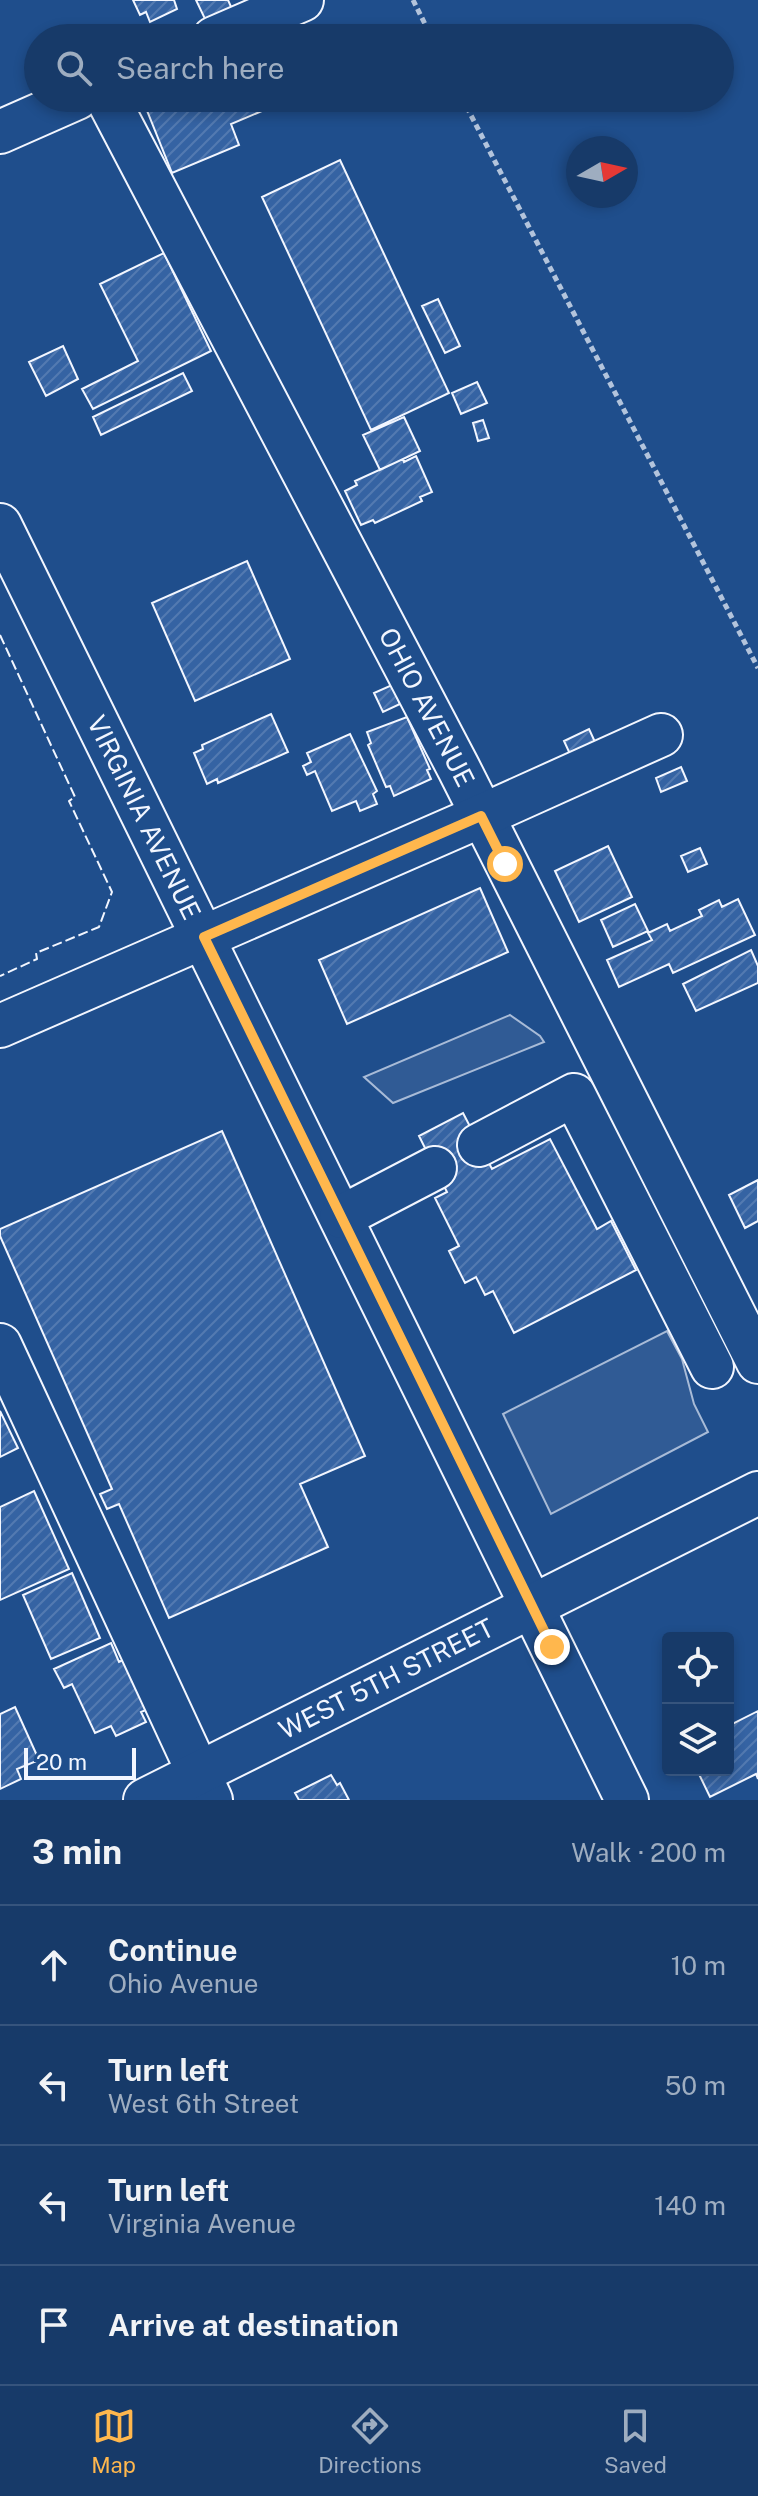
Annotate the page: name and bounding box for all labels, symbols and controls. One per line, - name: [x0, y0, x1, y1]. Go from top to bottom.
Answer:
- search box: [24, 24, 734, 112]
- icon: search: [52, 46, 96, 90]
- text: Search here: [116, 50, 284, 86]
- north arrow: [566, 136, 638, 208]
- street label: OHIO AVENUE: [373, 622, 481, 792]
- street label: VIRGINIA AVENUE: [81, 710, 208, 924]
- route start: [487, 846, 523, 882]
- street label: WEST 5TH STREET: [274, 1612, 499, 1745]
- route end: [534, 1629, 570, 1665]
- map controls: [662, 1632, 734, 1776]
- button: locate: [662, 1632, 734, 1704]
- button: layers: [662, 1704, 734, 1776]
- scale bar: [24, 1744, 136, 1780]
- text: 20 m: [36, 1749, 87, 1775]
- text: 3 min: [32, 1832, 122, 1872]
- text: Walk · 200 m: [571, 1837, 726, 1868]
- text: Continue: [108, 1932, 238, 1968]
- icon: ahead: [32, 1943, 76, 1987]
- text: 10 m: [671, 1950, 726, 1981]
- text: Ohio Avenue: [108, 1968, 258, 1999]
- text: Turn left: [108, 2052, 229, 2088]
- icon: left: [32, 2063, 76, 2107]
- text: 50 m: [665, 2070, 726, 2101]
- text: West 6th Street: [108, 2088, 299, 2119]
- text: Turn left: [108, 2172, 229, 2208]
- icon: left: [32, 2183, 76, 2227]
- text: 140 m: [654, 2190, 726, 2221]
- text: Virginia Avenue: [108, 2208, 296, 2239]
- icon: arrive: [32, 2303, 76, 2347]
- text: Arrive at destination: [108, 2307, 399, 2343]
- tab: Map: [91, 2404, 136, 2478]
- tab: Directions: [318, 2404, 422, 2478]
- tab: Saved: [604, 2404, 667, 2478]

